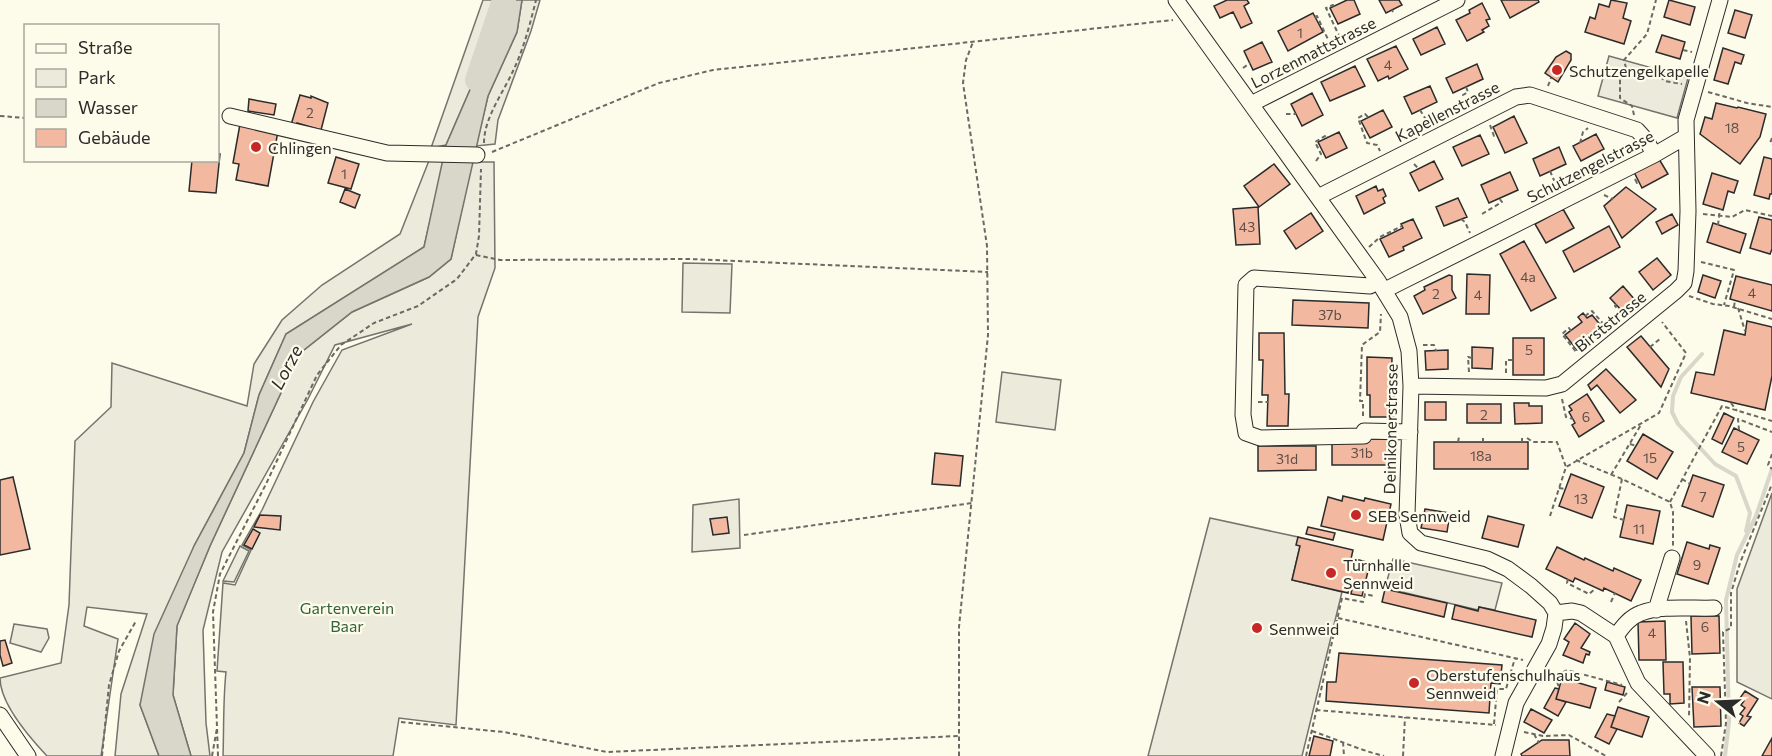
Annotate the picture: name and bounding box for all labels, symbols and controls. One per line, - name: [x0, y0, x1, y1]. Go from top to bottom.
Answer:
- street label: Lorzenmattstrasse: [1247, 12, 1379, 92]
- legend: [24, 24, 219, 162]
- house number: 1: [1297, 24, 1303, 41]
- text: Straße: [78, 36, 133, 58]
- house number: 4: [1384, 56, 1393, 73]
- place label: Schutzengelkapelle: [1569, 61, 1709, 80]
- marker: Schutzengelkapelle: [1550, 63, 1564, 77]
- text: Park: [78, 66, 116, 88]
- street label: Kapellenstrasse: [1392, 77, 1502, 145]
- text: Wasser: [78, 96, 138, 118]
- house number: 2: [306, 104, 314, 121]
- house number: 18: [1725, 119, 1739, 136]
- text: Gebäude: [78, 126, 151, 148]
- street label: Schutzengelstrasse: [1523, 126, 1657, 206]
- place label: Chlingen: [268, 138, 332, 157]
- marker: Chlingen: [249, 140, 263, 154]
- house number: 1: [341, 165, 347, 182]
- house number: 43: [1239, 218, 1255, 235]
- house number: 4a: [1520, 268, 1536, 285]
- house number: 4: [1748, 284, 1757, 301]
- house number: 2: [1432, 285, 1440, 302]
- house number: 4: [1474, 286, 1483, 303]
- street label: Birststrasse: [1571, 287, 1649, 355]
- house number: 37b: [1318, 306, 1342, 323]
- water label: Lorze: [265, 341, 307, 393]
- house number: 5: [1525, 341, 1533, 358]
- street label: Deinikonerstrasse: [1379, 364, 1401, 494]
- house number: 2: [1480, 406, 1488, 423]
- house number: 6: [1582, 408, 1590, 425]
- house number: 5: [1737, 438, 1745, 455]
- house number: 31b: [1351, 444, 1373, 461]
- house number: 18a: [1470, 447, 1492, 464]
- house number: 15: [1643, 449, 1657, 466]
- house number: 31d: [1276, 450, 1298, 467]
- house number: 7: [1699, 488, 1707, 505]
- house number: 13: [1574, 490, 1588, 507]
- place label: SEB Sennweid: [1368, 506, 1471, 525]
- marker: SEB Sennweid: [1349, 508, 1363, 522]
- house number: 11: [1633, 520, 1645, 537]
- place label: Turnhalle Sennweid: [1343, 555, 1413, 592]
- house number: 9: [1693, 556, 1701, 573]
- marker: Turnhalle Sennweid: [1324, 566, 1338, 580]
- park label: Gartenverein Baar: [300, 598, 394, 635]
- house number: 6: [1701, 618, 1709, 635]
- place label: Sennweid: [1269, 619, 1339, 638]
- marker: Sennweid: [1250, 621, 1264, 635]
- house number: 4: [1648, 624, 1657, 641]
- place label: Oberstufenschulhaus Sennweid: [1426, 665, 1580, 702]
- north arrow: [1688, 672, 1748, 732]
- marker: Oberstufenschulhaus Sennweid: [1407, 676, 1421, 690]
- text: N: [1692, 689, 1714, 706]

